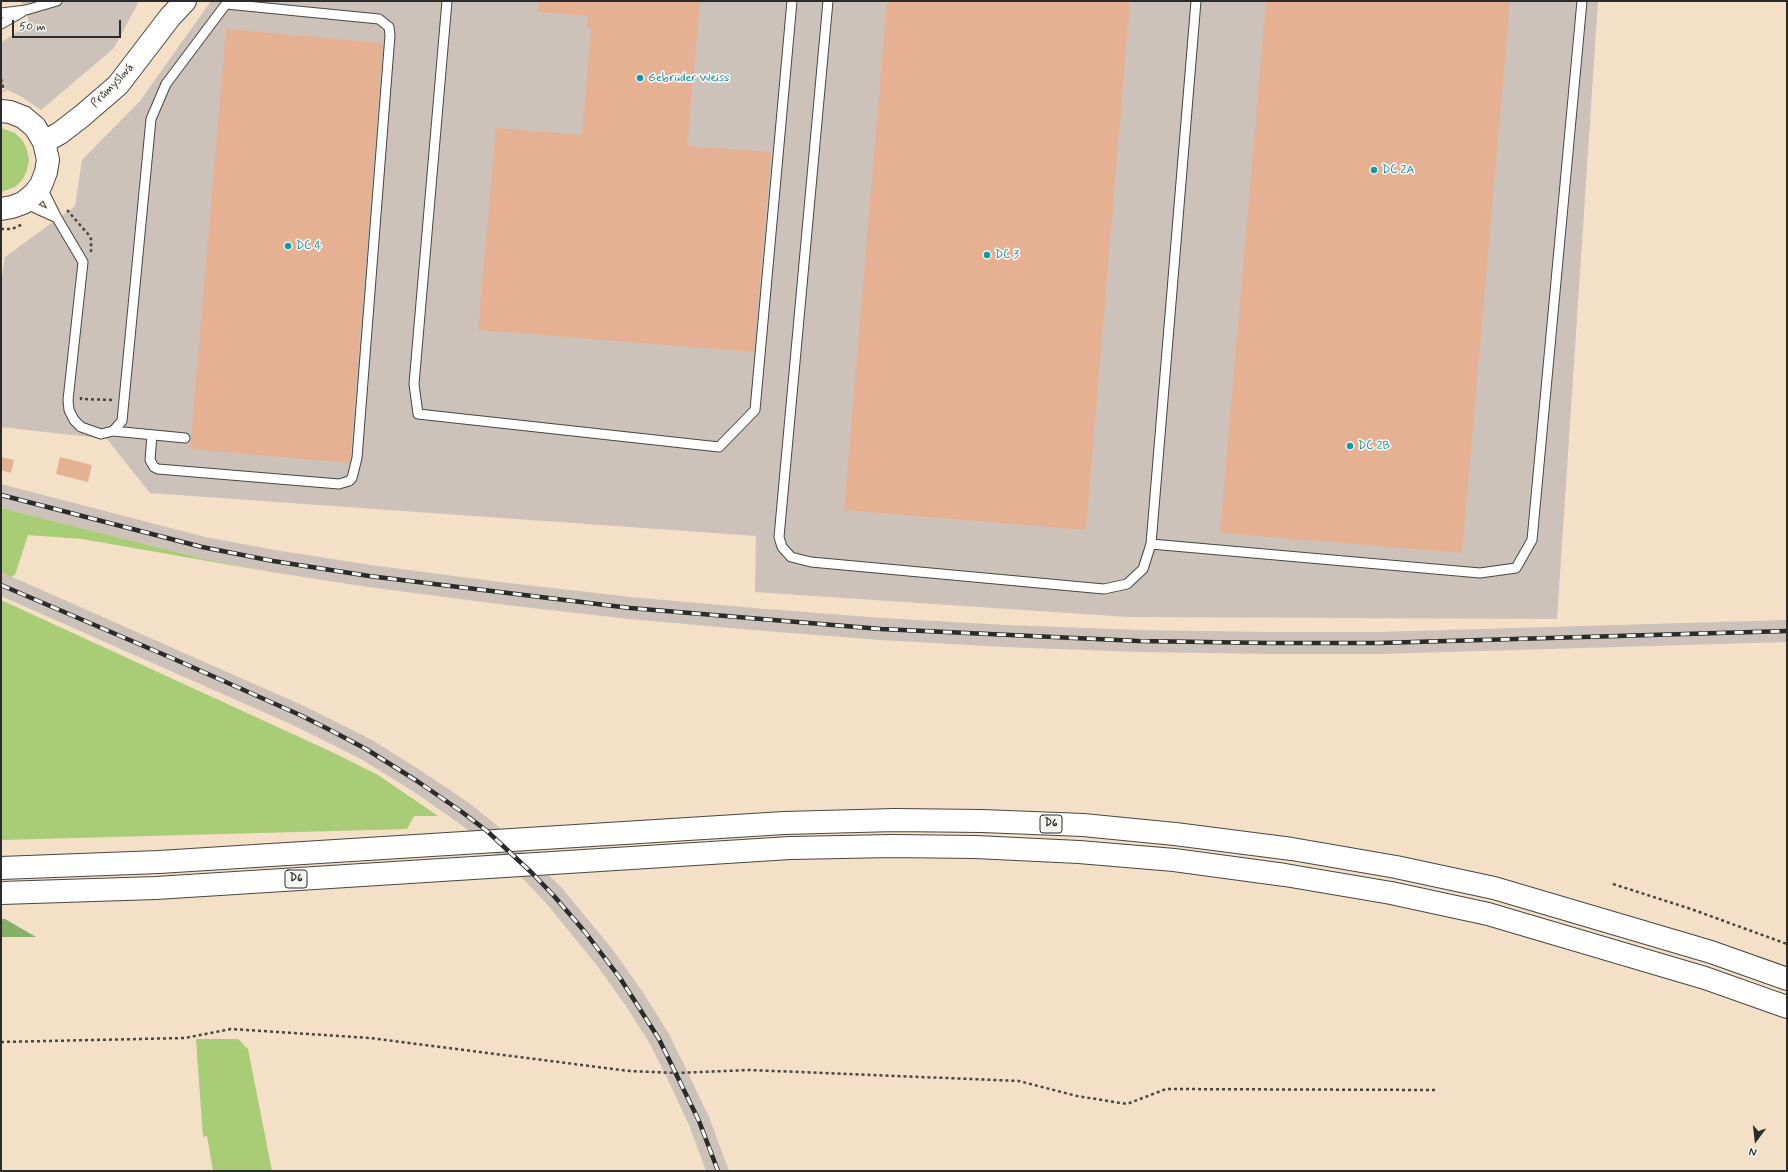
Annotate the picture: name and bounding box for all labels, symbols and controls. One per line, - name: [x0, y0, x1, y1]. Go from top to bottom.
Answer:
- scale bar: [14, 12, 123, 38]
- text: 50 m: [19, 19, 46, 35]
- street label: Průmyslová: [88, 61, 138, 111]
- place label: Gebrüder Weiss: [648, 71, 729, 85]
- marker: Gebrüder Weiss: [635, 73, 645, 83]
- place label: DC 2A: [1382, 163, 1414, 177]
- marker: DC 2A: [1369, 165, 1379, 175]
- place label: DC 4: [296, 239, 321, 253]
- marker: DC 4: [283, 241, 293, 251]
- place label: DC 3: [995, 248, 1019, 262]
- marker: DC 3: [982, 250, 992, 260]
- place label: DC 2B: [1358, 439, 1390, 453]
- marker: DC 2B: [1345, 441, 1355, 451]
- road number: D6: [1040, 815, 1062, 833]
- road number: D6: [285, 870, 307, 888]
- north arrow: [1736, 1120, 1776, 1160]
- text: N: [1748, 1144, 1758, 1159]

